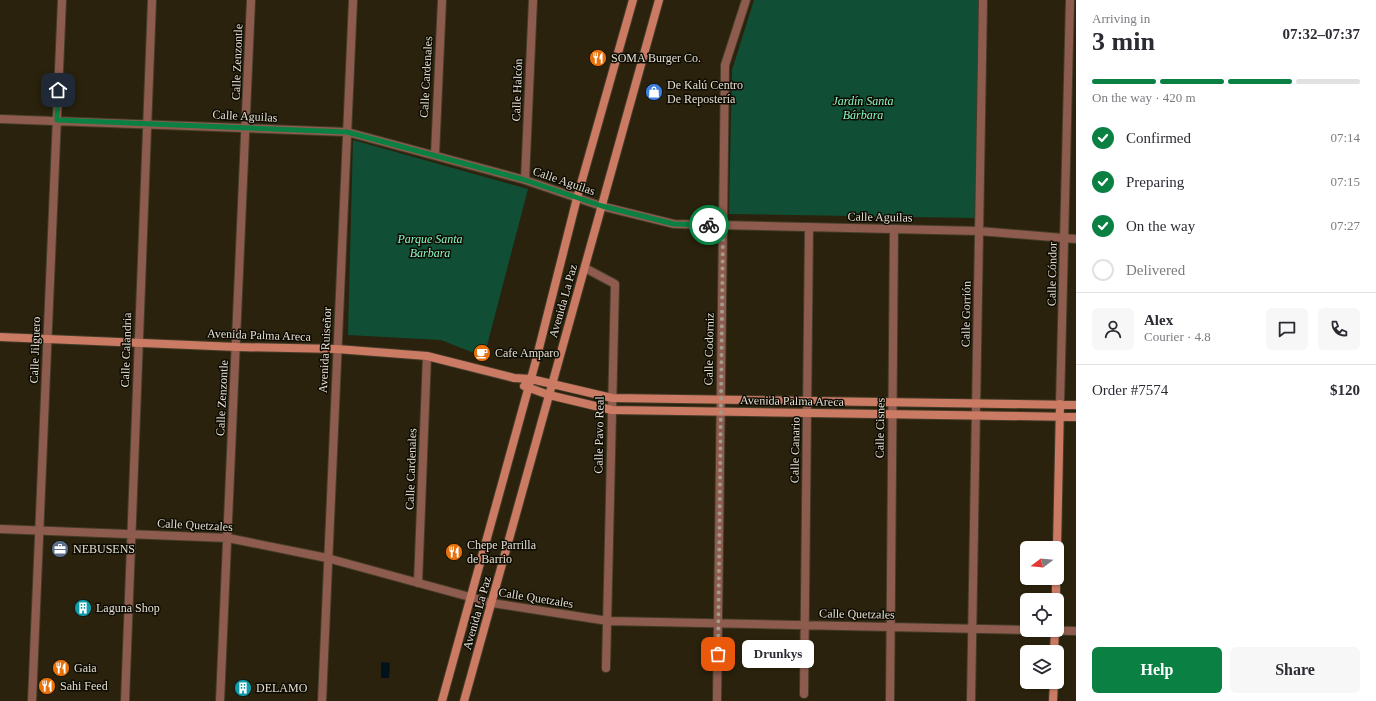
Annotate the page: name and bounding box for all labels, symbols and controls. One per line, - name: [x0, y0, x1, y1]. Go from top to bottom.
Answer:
- text: Arriving in: [1092, 11, 1150, 26]
- street label: Calle Zenzontle: [229, 24, 245, 100]
- text: 07:32–07:37: [1283, 26, 1360, 42]
- text: 3 min: [1092, 27, 1155, 56]
- street label: Calle Cardenales: [417, 36, 435, 118]
- restaurant icon: SOMA Burger Co.: [588, 48, 608, 68]
- place label: SOMA Burger Co.: [611, 51, 701, 65]
- street label: Calle Halcón: [509, 58, 525, 122]
- pin: [41, 73, 75, 107]
- place label: De Kalú Centro De Repostería: [667, 78, 743, 106]
- icon: home: [47, 79, 69, 101]
- shop icon: De Kalú Centro De Repostería: [644, 82, 664, 102]
- text: On the way · 420 m: [1092, 90, 1196, 105]
- park label: Jardín Santa Bárbara: [832, 94, 894, 122]
- street label: Calle Aguilas: [212, 107, 278, 125]
- icon: check: [1092, 127, 1114, 149]
- text: Confirmed: [1126, 130, 1191, 146]
- text: 07:14: [1330, 130, 1360, 145]
- street label: Calle Aguilas: [531, 164, 597, 198]
- icon: check: [1092, 171, 1114, 193]
- text: Preparing: [1126, 174, 1184, 190]
- text: 07:15: [1330, 174, 1360, 189]
- courier: [689, 205, 729, 245]
- street label: Calle Aguilas: [847, 209, 913, 225]
- icon: bike: [698, 214, 720, 236]
- icon: check: [1092, 215, 1114, 237]
- text: On the way: [1126, 218, 1195, 234]
- text: 07:27: [1330, 218, 1360, 233]
- park label: Parque Santa Barbara: [396, 232, 463, 260]
- street label: Calle Cóndor: [1044, 242, 1060, 306]
- text: Delivered: [1126, 262, 1185, 278]
- street label: Avenida La Paz: [546, 263, 580, 339]
- street label: Calle Gorrión: [958, 281, 974, 347]
- street label: Avenida Ruiseñor: [316, 307, 334, 393]
- button: person: [1092, 308, 1134, 350]
- button: chat: [1266, 308, 1308, 350]
- button: phone: [1318, 308, 1360, 350]
- street label: Calle Calandria: [118, 312, 134, 388]
- street label: Calle Codorniz: [701, 312, 717, 386]
- text: Alex: [1144, 312, 1173, 328]
- street label: Calle Jilguero: [27, 316, 43, 384]
- street label: Avenida Palma Areca: [207, 326, 312, 344]
- text: Courier · 4.8: [1144, 329, 1211, 344]
- cafe icon: Cafe Amparo: [472, 343, 492, 363]
- place label: Cafe Amparo: [495, 346, 559, 360]
- street label: Calle Zenzontle: [213, 360, 231, 436]
- text: Order #7574: [1092, 382, 1168, 398]
- text: $120: [1330, 382, 1360, 398]
- street label: Avenida Palma Areca: [740, 393, 845, 409]
- street label: Calle Pavo Real: [591, 396, 607, 474]
- street label: Calle Cisnes: [872, 397, 888, 458]
- street label: Calle Canario: [787, 417, 803, 483]
- street label: Calle Cardenales: [403, 428, 419, 510]
- street label: Calle Quetzales: [157, 516, 233, 534]
- place label: Chepe Parrilla de Barrio: [467, 538, 537, 566]
- office icon: NEBUSENS: [50, 539, 70, 559]
- north arrow: [1020, 541, 1064, 585]
- map controls: [1020, 541, 1064, 689]
- place label: NEBUSENS: [73, 542, 135, 556]
- restaurant icon: Chepe Parrilla de Barrio: [444, 542, 464, 562]
- street label: Avenida La Paz: [460, 575, 494, 651]
- street label: Calle Quetzales: [498, 585, 575, 611]
- button: locate: [1020, 593, 1064, 637]
- building icon: Laguna Shop: [73, 598, 93, 618]
- place label: Laguna Shop: [96, 601, 160, 615]
- street label: Calle Quetzales: [819, 606, 895, 622]
- pin: [701, 637, 735, 671]
- callout: Drunkys: [742, 640, 814, 668]
- icon: bag: [707, 643, 729, 665]
- button: layers: [1020, 645, 1064, 689]
- text: Drunkys: [754, 646, 802, 661]
- button: Help: [1092, 647, 1222, 693]
- button: Share: [1230, 647, 1360, 693]
- restaurant icon: Gaia: [51, 658, 71, 678]
- place label: Gaia: [74, 661, 97, 675]
- restaurant icon: Sahi Feed: [37, 676, 57, 696]
- building icon: DELAMO: [233, 678, 253, 698]
- place label: Sahi Feed: [60, 679, 108, 693]
- place label: DELAMO: [256, 681, 308, 695]

